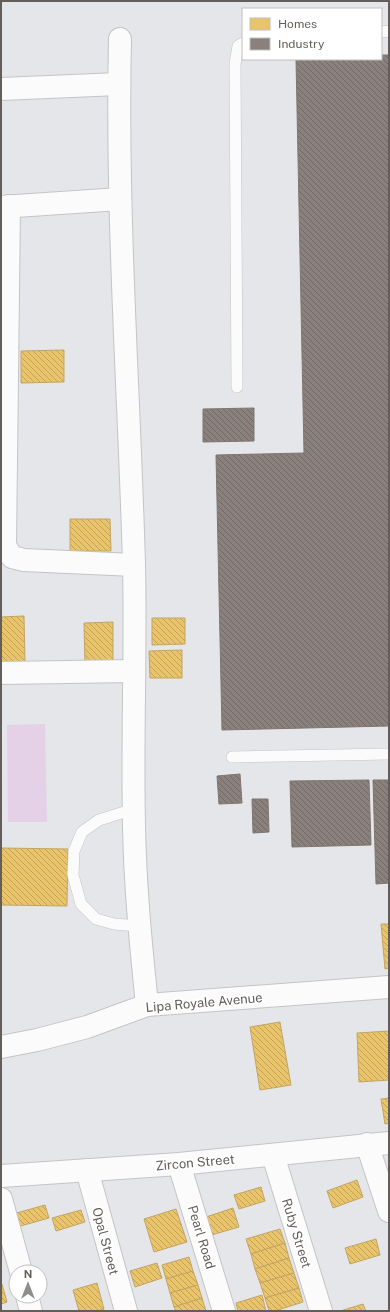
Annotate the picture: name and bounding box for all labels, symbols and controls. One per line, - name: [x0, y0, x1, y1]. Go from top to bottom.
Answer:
- legend: [242, 8, 382, 60]
- text: Homes: [278, 17, 317, 31]
- text: Industry: [278, 37, 325, 51]
- street label: Lipa Royale Avenue: [145, 990, 263, 1015]
- street label: Zircon Street: [155, 1152, 235, 1173]
- street label: Ruby Street: [279, 1197, 314, 1270]
- street label: Pearl Road: [185, 1204, 218, 1271]
- street label: Opal Street: [89, 1206, 122, 1277]
- north arrow: [8, 1264, 48, 1304]
- text: N: [24, 1268, 32, 1280]

